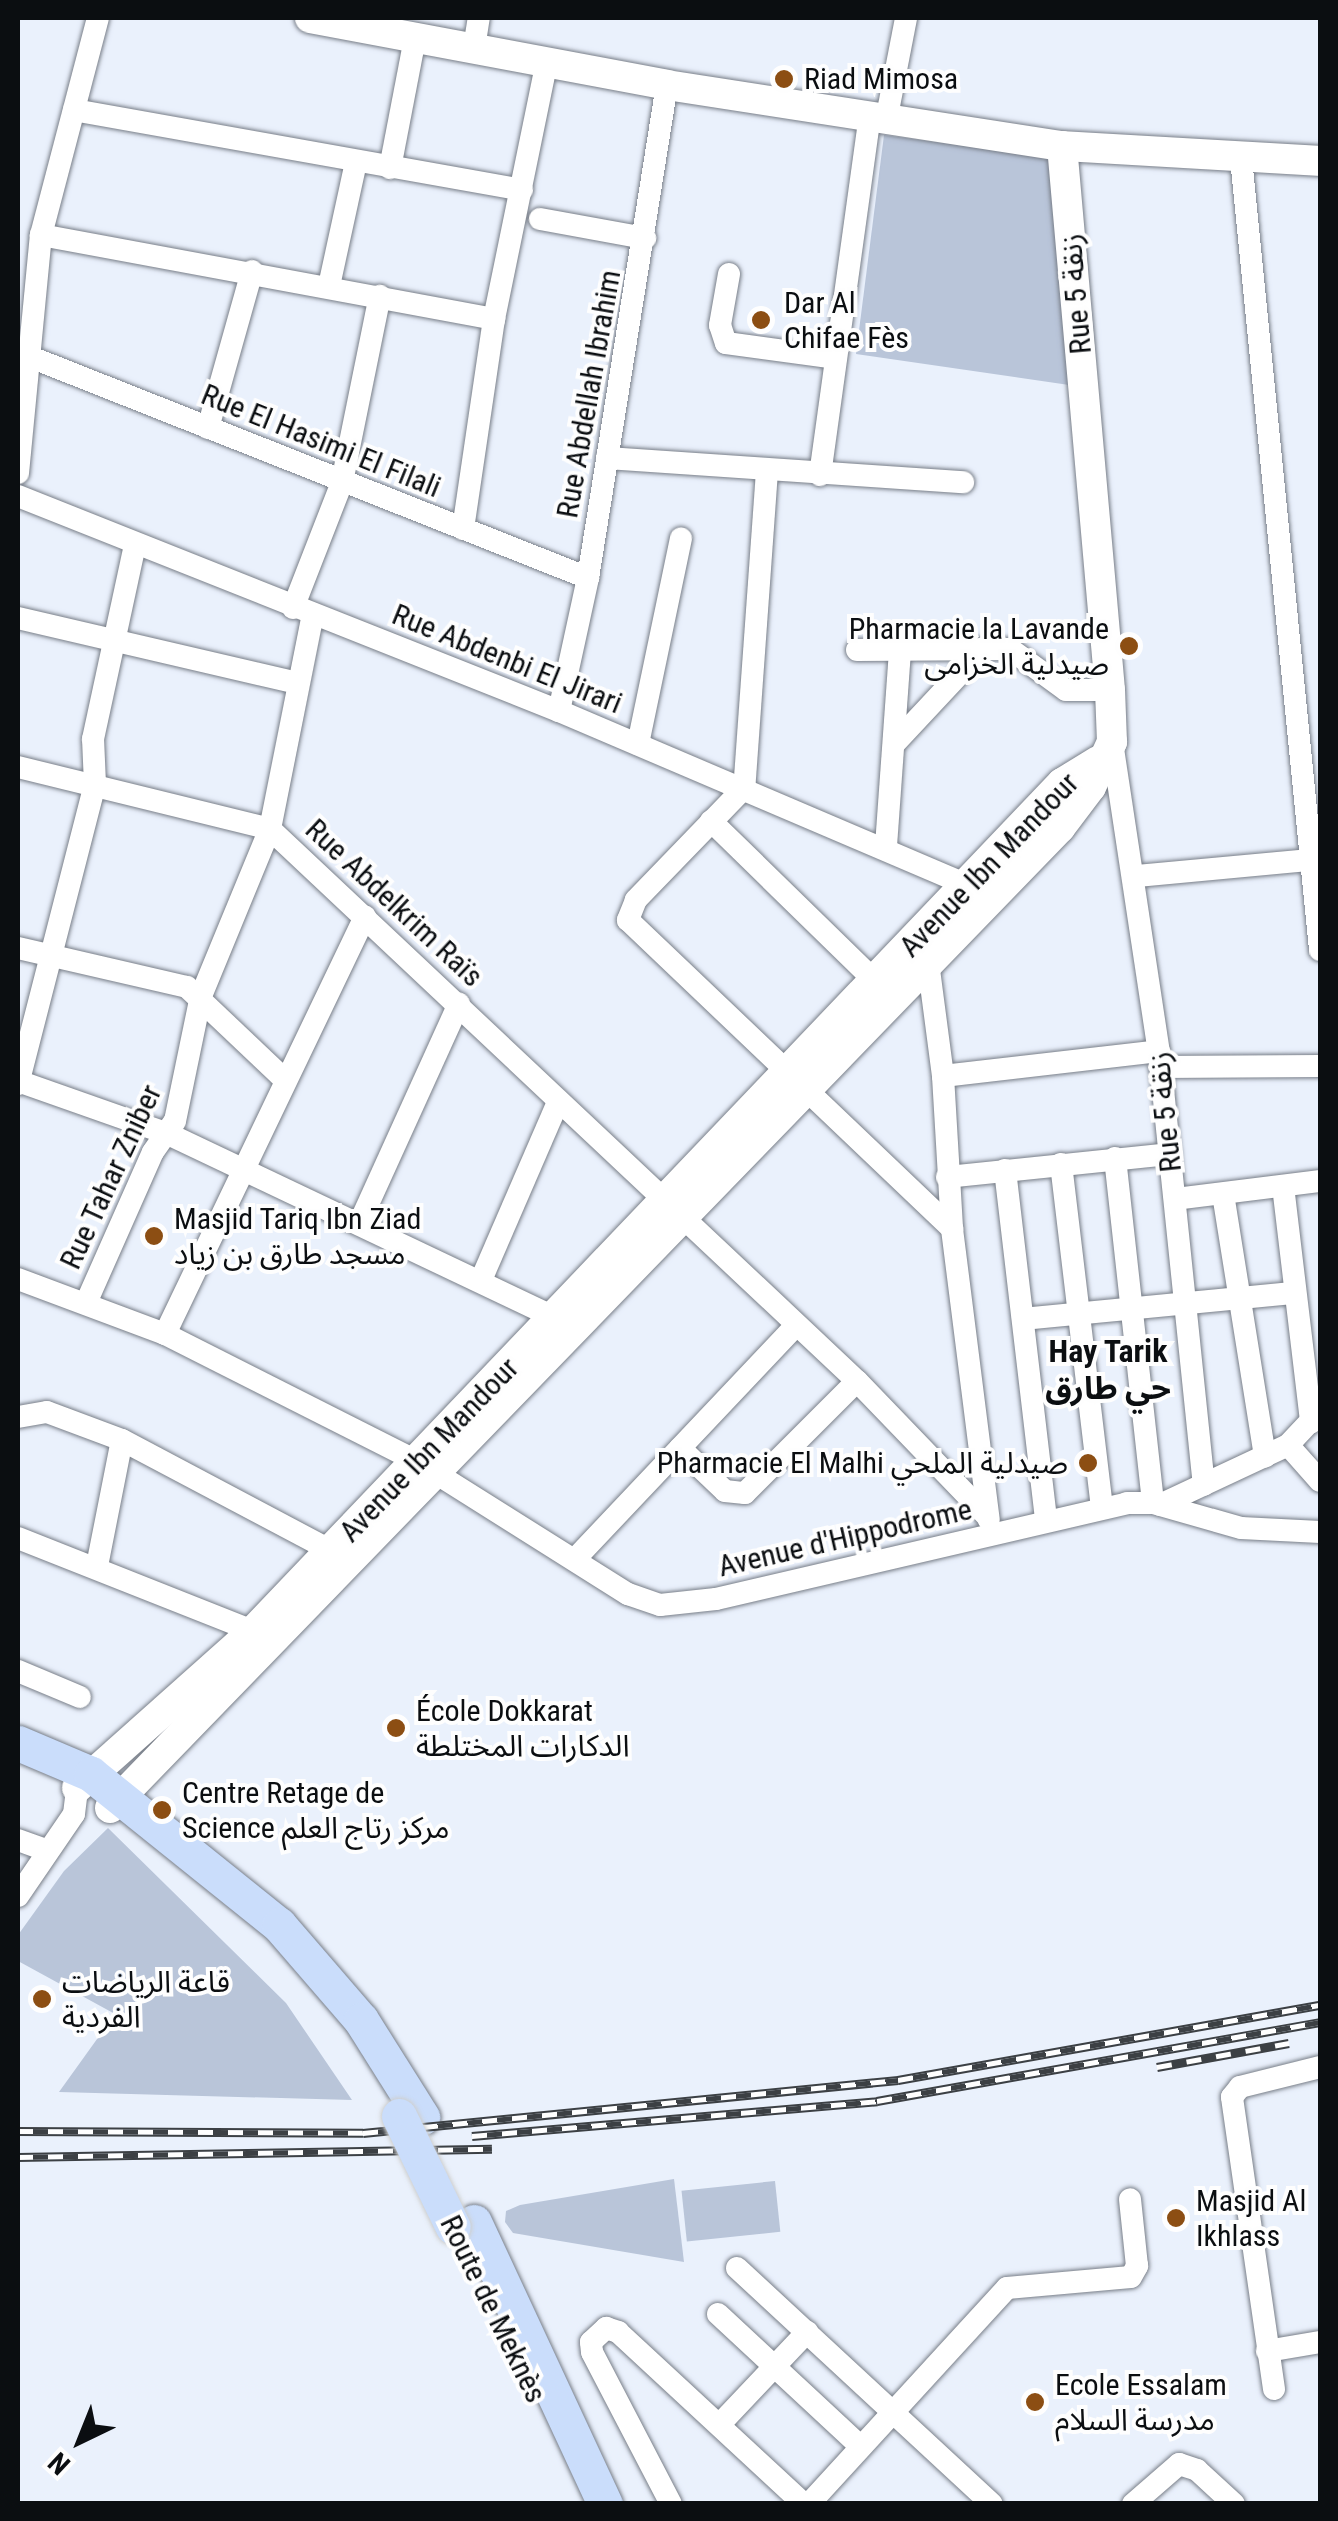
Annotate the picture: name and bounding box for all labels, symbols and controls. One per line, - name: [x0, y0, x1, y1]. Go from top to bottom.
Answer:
- place label: Riad Mimosa: [804, 61, 958, 97]
- marker: Riad Mimosa: [773, 68, 795, 90]
- street label: Rue 5 زنقة: [1053, 232, 1099, 356]
- street label: Rue Abdellah Ibrahim: [549, 267, 629, 521]
- place label: Dar Al Chifae Fès: [784, 285, 909, 356]
- marker: Dar Al Chifae Fès: [748, 307, 774, 333]
- street label: Rue El Hasimi El Filali: [196, 377, 446, 505]
- street label: Rue Abdenbi El Jirari: [387, 597, 627, 721]
- place label: Pharmacie la Lavande صيدلية الخزامى: [849, 611, 1109, 682]
- marker: Pharmacie la Lavande صيدلية الخزامى: [1118, 635, 1140, 657]
- street label: Avenue Ibn Mandour: [892, 765, 1086, 965]
- street label: Rue Abdelkrim Raïs: [298, 812, 490, 994]
- street label: Rue 5 زنقة: [1141, 1050, 1189, 1174]
- street label: Rue Tahar Zniber: [52, 1079, 170, 1275]
- place label: Masjid Tariq Ibn Ziad مسجد طارق بن زياد: [174, 1201, 422, 1272]
- marker: Masjid Tariq Ibn Ziad مسجد طارق بن زياد: [143, 1225, 165, 1247]
- district label: Hay Tarik حي طارق: [1045, 1333, 1171, 1408]
- street label: Avenue Ibn Mandour: [332, 1350, 526, 1550]
- place label: Pharmacie El Malhi صيدلية الملحي: [657, 1445, 1068, 1481]
- marker: Pharmacie El Malhi صيدلية الملحي: [1077, 1452, 1099, 1474]
- street label: Avenue d'Hippodrome: [715, 1491, 975, 1585]
- place label: École Dokkarat الدكارات المختلطة: [416, 1693, 630, 1764]
- marker: École Dokkarat الدكارات المختلطة: [385, 1717, 407, 1739]
- place label: Centre Retage de Science مركز رتاج العلم: [182, 1775, 450, 1846]
- marker: Centre Retage de Science مركز رتاج العلم: [151, 1799, 173, 1821]
- place label: قاعة الرياضات الفردية: [62, 1964, 230, 2034]
- marker: قاعة الرياضات الفردية: [31, 1988, 53, 2010]
- place label: Masjid Al Ikhlass: [1196, 2183, 1306, 2254]
- marker: Masjid Al Ikhlass: [1165, 2207, 1187, 2229]
- street label: Route de Meknès: [432, 2210, 554, 2408]
- place label: Ecole Essalam مدرسة السلام: [1055, 2367, 1227, 2438]
- north arrow: [30, 2391, 130, 2491]
- marker: Ecole Essalam مدرسة السلام: [1024, 2391, 1046, 2413]
- text: N: [42, 2445, 77, 2481]

